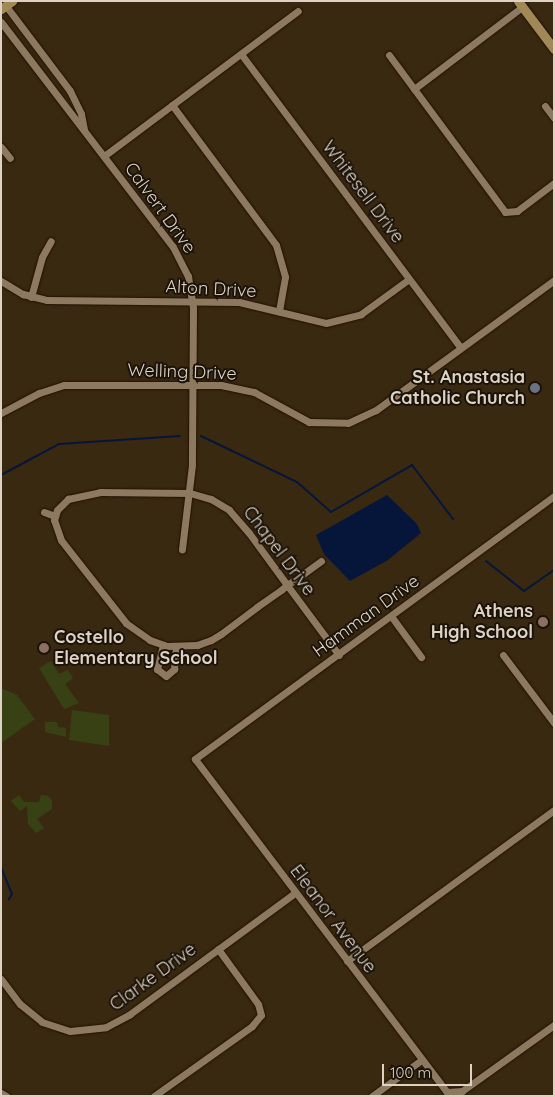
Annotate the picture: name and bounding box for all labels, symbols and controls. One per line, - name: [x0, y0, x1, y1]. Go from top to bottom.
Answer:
- street label: Whitesell Drive: [317, 136, 409, 248]
- street label: Calvert Drive: [120, 158, 200, 258]
- street label: Alton Drive: [165, 276, 257, 302]
- street label: Welling Drive: [127, 359, 237, 385]
- place label: St. Anastasia Catholic Church: [390, 367, 525, 409]
- marker: St. Anastasia Catholic Church: [529, 382, 541, 394]
- street label: Chapel Drive: [238, 502, 320, 600]
- street label: Hamman Drive: [309, 570, 423, 662]
- place label: Athens High School: [431, 601, 533, 644]
- marker: Athens High School: [537, 616, 549, 628]
- place label: Costello Elementary School: [54, 627, 218, 670]
- marker: Costello Elementary School: [38, 642, 50, 654]
- street label: Eleanor Avenue: [285, 861, 381, 977]
- street label: Clarke Drive: [106, 938, 200, 1016]
- scale bar: [385, 1054, 475, 1086]
- text: 100 m: [390, 1063, 431, 1082]

